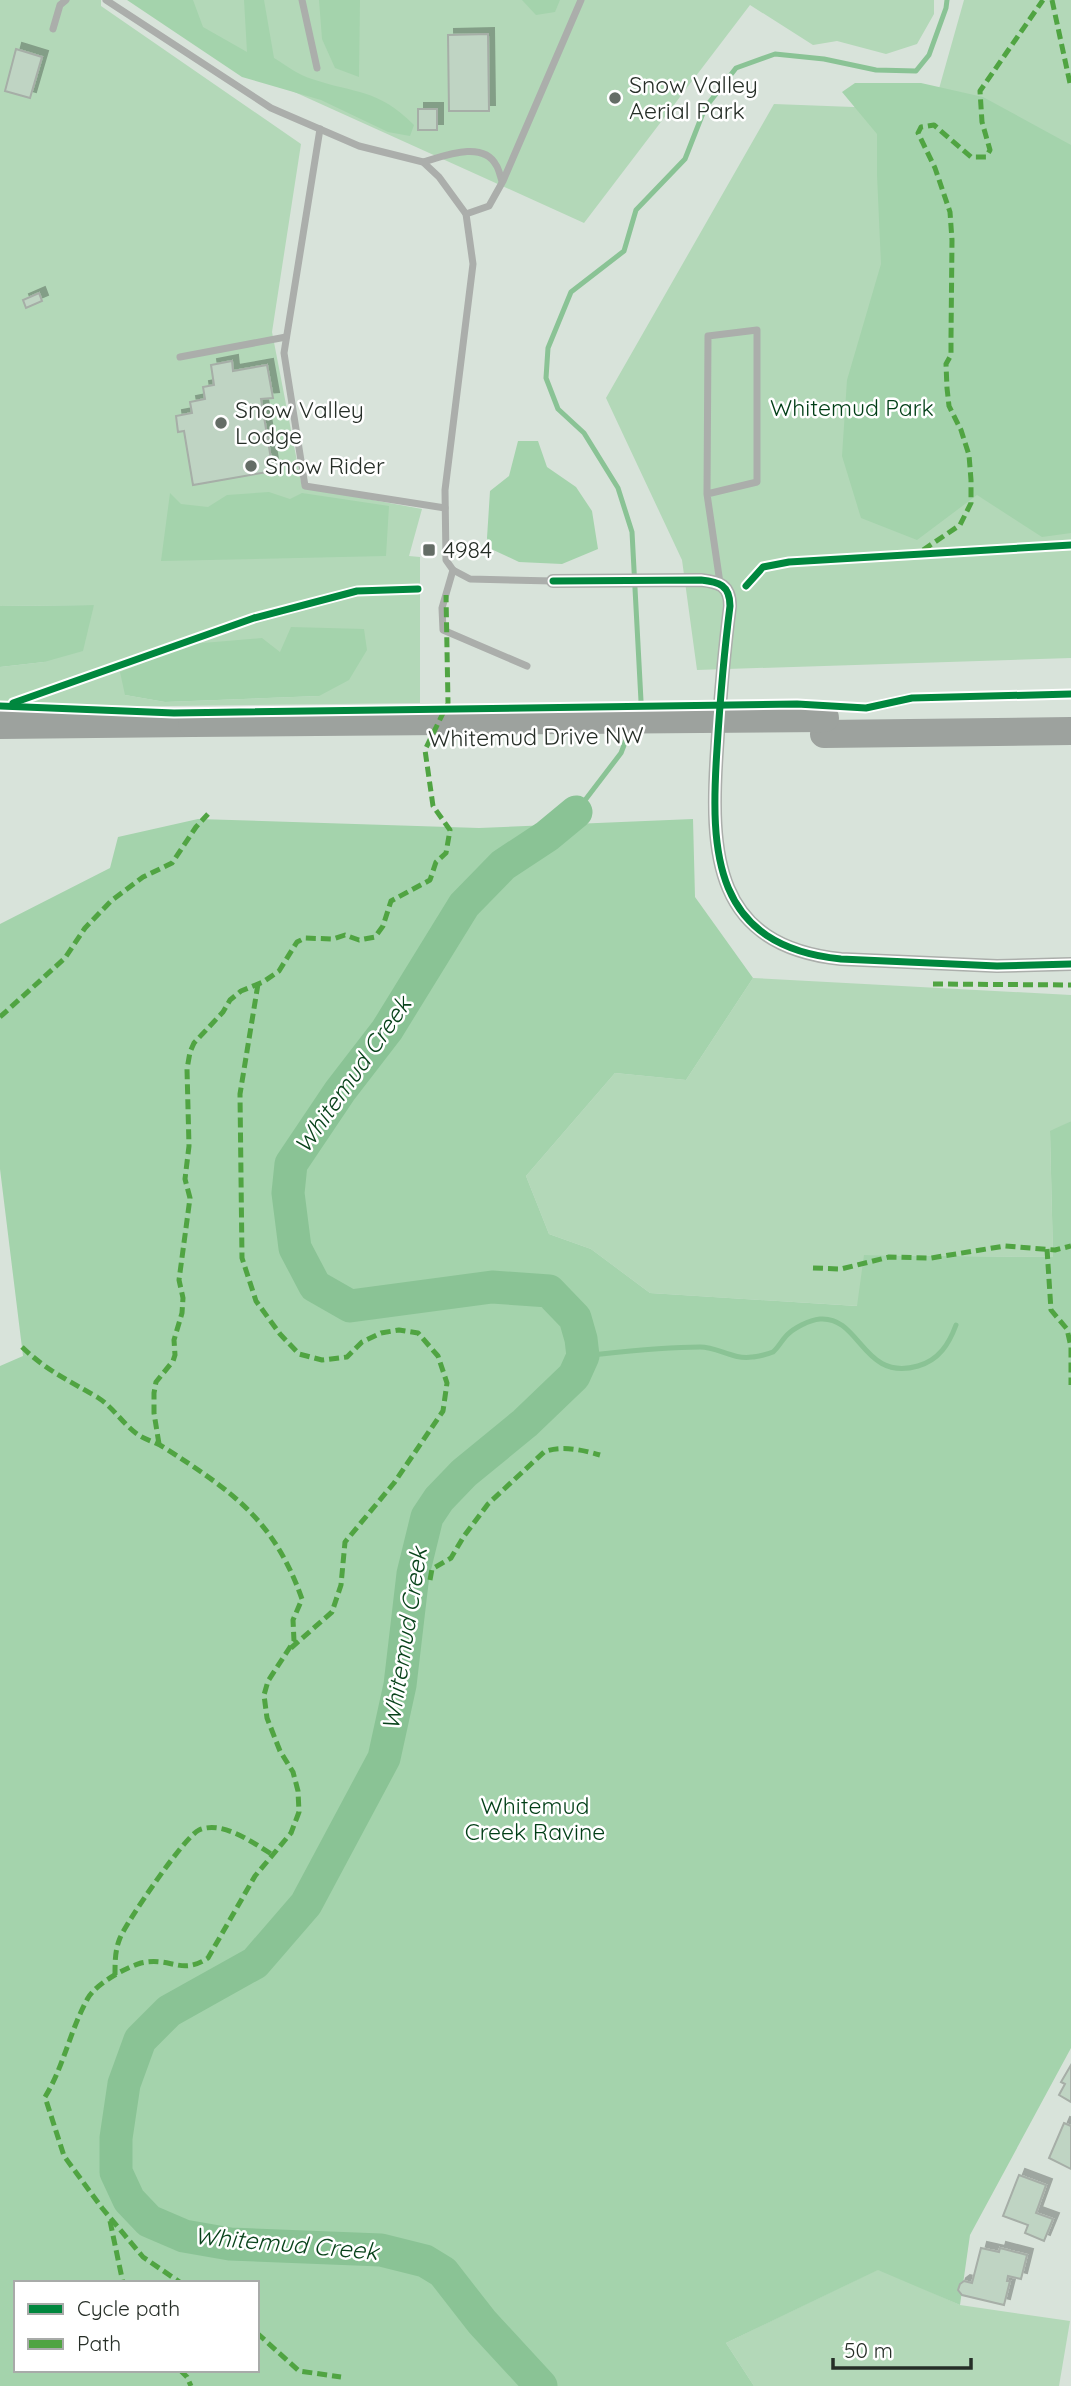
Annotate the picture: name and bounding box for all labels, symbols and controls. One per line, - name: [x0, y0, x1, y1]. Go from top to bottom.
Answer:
- place label: Snow Valley Aerial Park: [629, 70, 758, 125]
- marker: Snow Valley Aerial Park: [607, 90, 623, 106]
- park label: Whitemud Park: [770, 393, 934, 422]
- place label: Snow Valley Lodge: [235, 395, 364, 450]
- marker: Snow Valley Lodge: [213, 415, 229, 431]
- place label: Snow Rider: [265, 451, 385, 480]
- marker: Snow Rider: [243, 458, 259, 474]
- place label: 4984: [443, 535, 492, 564]
- marker: 4984: [421, 542, 437, 558]
- street label: Whitemud Drive NW: [428, 720, 644, 753]
- water label: Whitemud Creek: [287, 988, 419, 1159]
- water label: Whitemud Creek: [375, 1543, 434, 1732]
- park label: Whitemud Creek Ravine: [465, 1791, 605, 1846]
- water label: Whitemud Creek: [193, 2220, 381, 2266]
- legend: [14, 2281, 259, 2372]
- text: Cycle path: [77, 2295, 180, 2321]
- scale bar: [833, 2326, 971, 2370]
- text: Path: [77, 2330, 121, 2356]
- text: 50 m: [844, 2337, 893, 2363]

